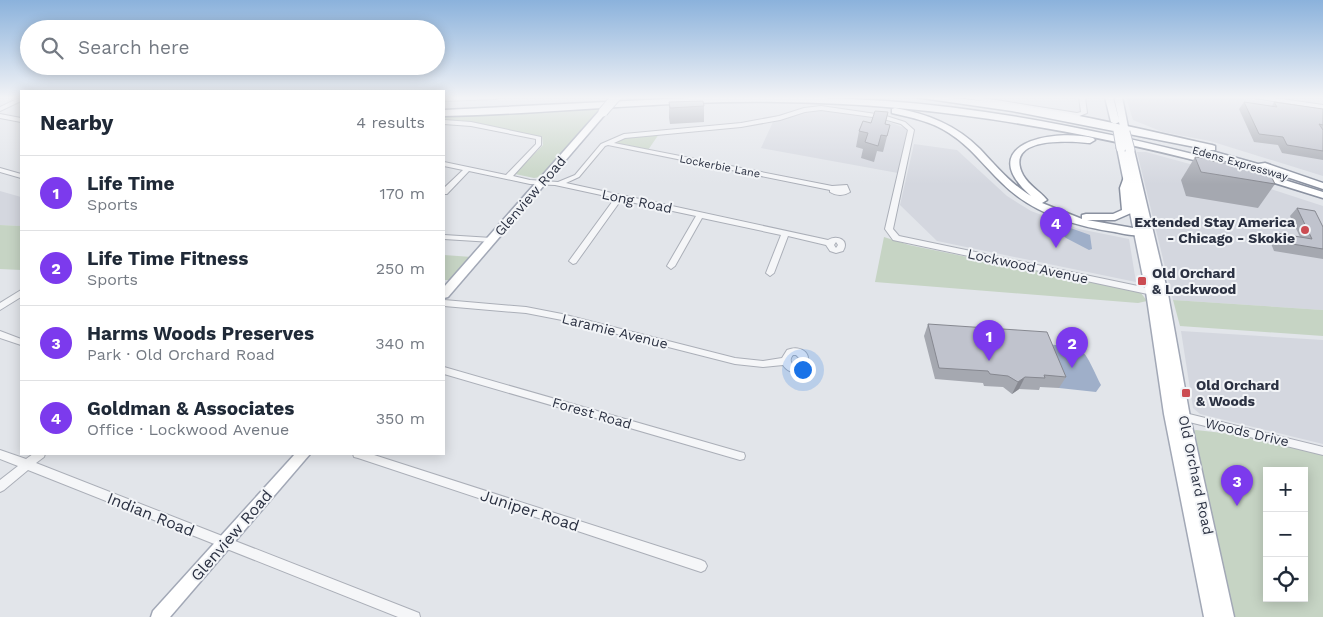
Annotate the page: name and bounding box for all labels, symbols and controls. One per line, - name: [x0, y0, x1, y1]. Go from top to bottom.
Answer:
- search box: [20, 20, 445, 75]
- icon: search: [38, 34, 66, 62]
- text: Search here: [78, 36, 189, 59]
- text: Nearby: [40, 110, 113, 135]
- text: 4 results: [356, 113, 425, 132]
- street label: Edens Expressway: [1191, 144, 1289, 183]
- street label: Lockerbie Lane: [678, 152, 761, 181]
- street label: Glenview Road: [491, 153, 569, 239]
- text: Life Time: [87, 172, 174, 195]
- text: 1: [53, 184, 59, 203]
- text: 170 m: [379, 184, 425, 203]
- street label: Long Road: [600, 186, 674, 216]
- text: Sports: [87, 195, 138, 214]
- pin: 4: [1040, 207, 1072, 248]
- place label: Extended Stay America - Chicago - Skokie: [1134, 214, 1296, 246]
- marker: Extended Stay America - Chicago - Skokie: [1299, 224, 1311, 236]
- street label: Lockwood Avenue: [966, 245, 1090, 287]
- text: Life Time Fitness: [87, 247, 248, 270]
- text: 2: [51, 259, 61, 278]
- text: 250 m: [376, 259, 425, 278]
- place label: Old Orchard & Lockwood: [1152, 265, 1236, 297]
- text: Sports: [87, 270, 138, 289]
- marker: Old Orchard & Lockwood: [1136, 275, 1148, 287]
- street label: Laramie Avenue: [560, 310, 670, 352]
- pin: 1: [973, 320, 1005, 361]
- text: Harms Woods Preserves: [87, 322, 314, 345]
- pin: 2: [1056, 327, 1088, 368]
- text: 3: [51, 334, 61, 353]
- text: 340 m: [375, 334, 425, 353]
- text: Park · Old Orchard Road: [87, 345, 275, 364]
- your location: [790, 357, 816, 383]
- place label: Old Orchard & Woods: [1196, 377, 1279, 409]
- marker: Old Orchard & Woods: [1180, 387, 1192, 399]
- street label: Forest Road: [550, 394, 634, 432]
- text: Goldman & Associates: [87, 397, 294, 420]
- text: 4: [51, 409, 61, 428]
- text: 350 m: [376, 409, 425, 428]
- street label: Old Orchard Road: [1176, 414, 1216, 536]
- street label: Woods Drive: [1204, 415, 1290, 449]
- text: Office · Lockwood Avenue: [87, 420, 289, 439]
- pin: 3: [1221, 465, 1253, 506]
- map controls: [1263, 467, 1308, 602]
- button: +: [1263, 467, 1308, 512]
- street label: Glenview Road: [187, 486, 276, 585]
- street label: Juniper Road: [478, 486, 582, 535]
- street label: Indian Road: [104, 488, 197, 541]
- button: −: [1263, 512, 1308, 557]
- button: locate: [1263, 557, 1308, 602]

